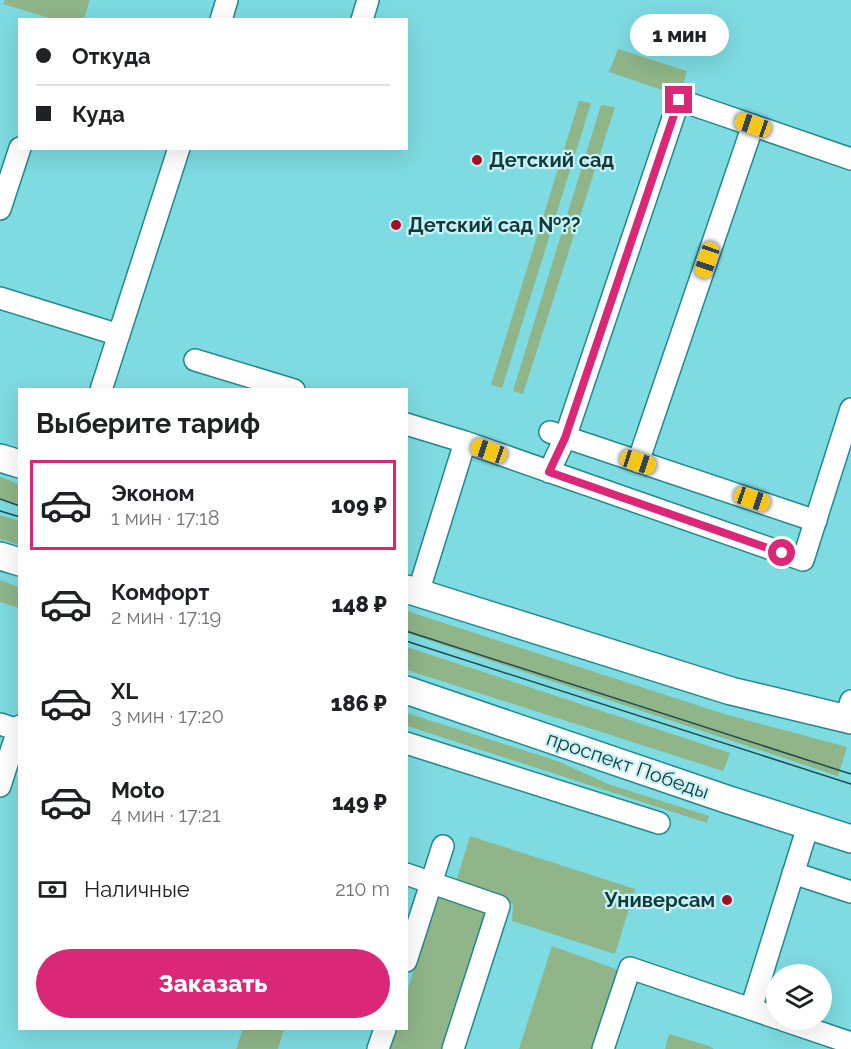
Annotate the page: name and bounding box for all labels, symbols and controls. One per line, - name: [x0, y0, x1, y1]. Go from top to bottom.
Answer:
- callout: 1 мин: [630, 13, 728, 55]
- text: 1 мин: [652, 23, 707, 47]
- text: Откуда: [72, 43, 151, 69]
- route end: [665, 86, 692, 113]
- text: Куда: [72, 101, 125, 127]
- car: [733, 111, 773, 139]
- place label: Детский сад: [489, 148, 614, 172]
- marker: Детский сад: [470, 153, 484, 167]
- place label: Детский сад №??: [408, 213, 581, 237]
- marker: Детский сад №??: [389, 218, 403, 232]
- car: [693, 240, 721, 280]
- text: Выберите тариф: [36, 408, 260, 439]
- car: [469, 437, 509, 465]
- car: [618, 448, 658, 476]
- icon: car: [39, 478, 93, 532]
- text: Эконом: [111, 480, 195, 506]
- car: [732, 485, 772, 513]
- text: 109 ₽: [331, 492, 387, 518]
- text: 1 мин · 17:18: [111, 506, 220, 530]
- route start: [768, 539, 795, 566]
- icon: car: [39, 577, 93, 631]
- text: Комфорт: [111, 579, 209, 605]
- text: 148 ₽: [331, 591, 387, 617]
- text: 2 мин · 17:19: [111, 605, 221, 629]
- icon: car: [39, 676, 93, 730]
- text: XL: [111, 678, 138, 704]
- text: 186 ₽: [331, 690, 387, 716]
- text: 3 мин · 17:20: [111, 704, 224, 728]
- street label: проспект Победы: [544, 726, 712, 804]
- icon: car: [39, 775, 93, 829]
- text: Moto: [111, 777, 165, 803]
- text: 149 ₽: [332, 789, 387, 815]
- text: 4 мин · 17:21: [111, 803, 220, 827]
- icon: cash: [36, 873, 69, 906]
- text: Наличные: [84, 876, 190, 902]
- text: 210 m: [335, 877, 390, 901]
- place label: Универсам: [604, 888, 715, 912]
- marker: Универсам: [720, 893, 734, 907]
- button: Заказать: [36, 949, 390, 1018]
- map controls: [766, 964, 832, 1030]
- button: layers: [766, 964, 832, 1030]

